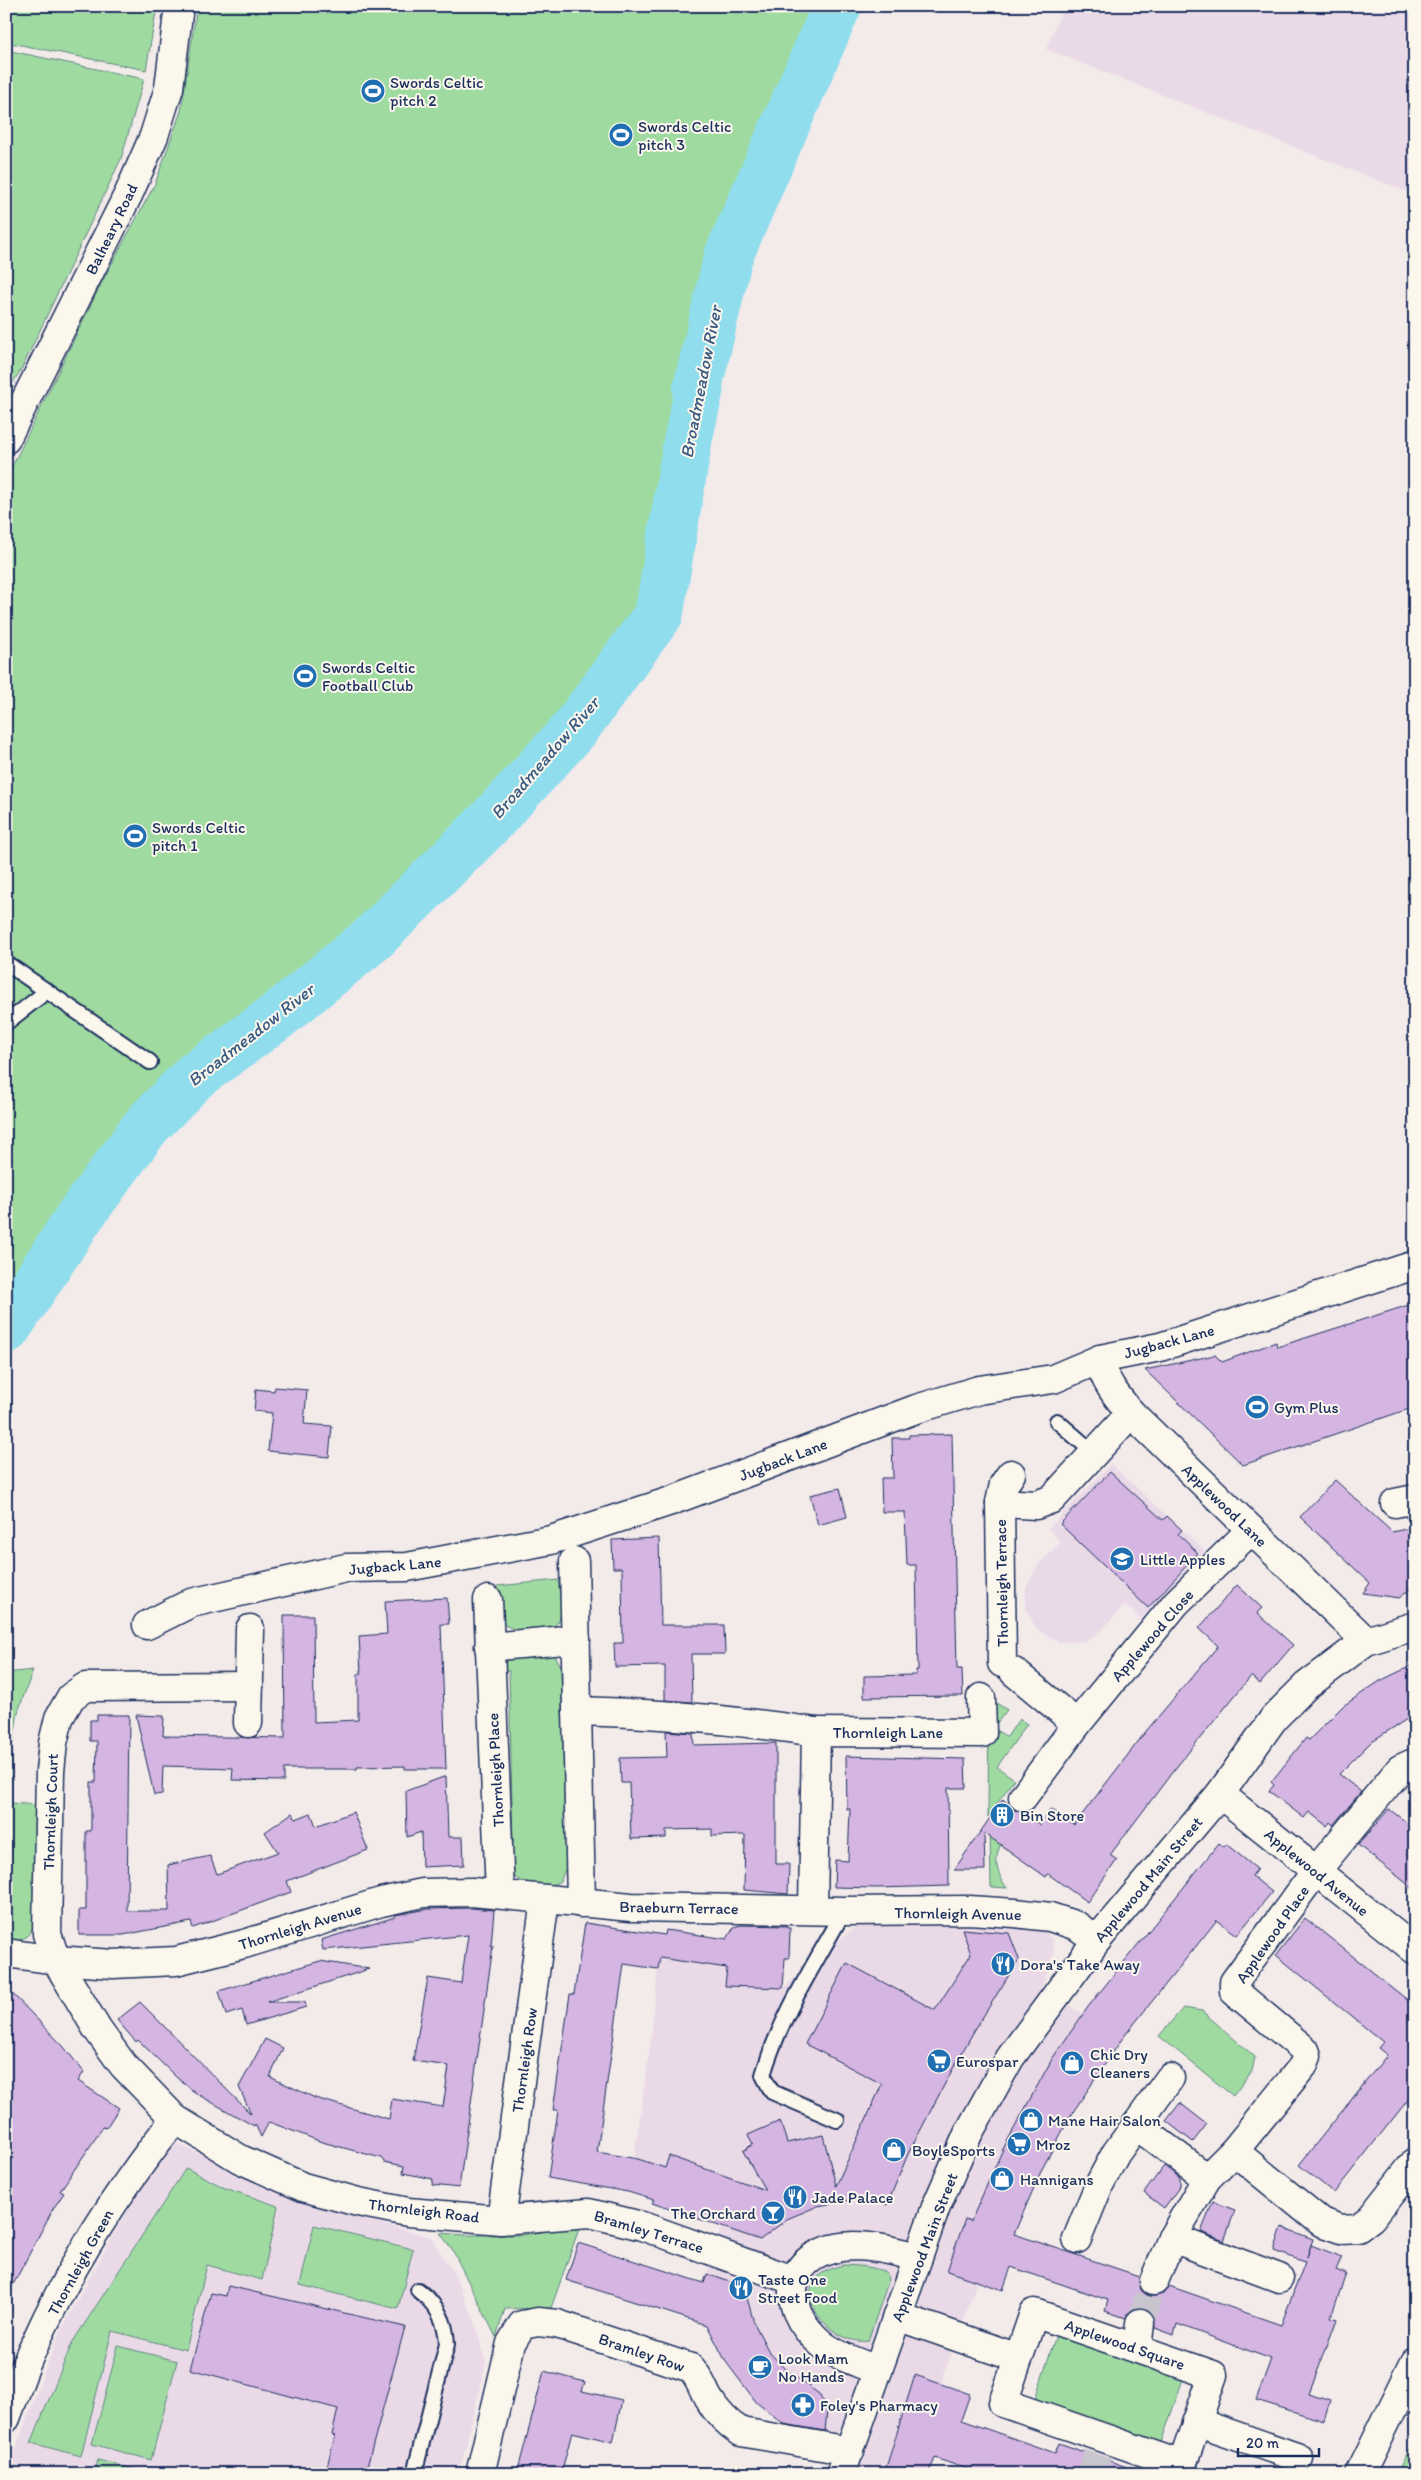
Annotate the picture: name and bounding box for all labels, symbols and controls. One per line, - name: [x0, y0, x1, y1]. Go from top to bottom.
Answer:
- place label: Swords Celtic pitch 2: [390, 73, 484, 110]
- sports icon: Swords Celtic pitch 2: [360, 78, 386, 104]
- place label: Swords Celtic pitch 3: [638, 117, 732, 154]
- sports icon: Swords Celtic pitch 3: [608, 122, 634, 148]
- street label: Balheary Road: [81, 180, 142, 278]
- water label: Broadmeadow River: [675, 302, 727, 460]
- place label: Swords Celtic Football Club: [322, 658, 416, 695]
- sports icon: Swords Celtic Football Club: [292, 663, 318, 689]
- water label: Broadmeadow River: [486, 691, 605, 824]
- place label: Swords Celtic pitch 1: [152, 818, 246, 855]
- sports icon: Swords Celtic pitch 1: [122, 823, 148, 849]
- water label: Broadmeadow River: [183, 978, 320, 1091]
- street label: Jugback Lane: [1122, 1320, 1216, 1363]
- sports icon: Gym Plus: [1244, 1394, 1270, 1420]
- place label: Gym Plus: [1274, 1398, 1339, 1417]
- street label: Jugback Lane: [736, 1434, 830, 1485]
- street label: Applewood Lane: [1178, 1460, 1271, 1551]
- street label: Thornleigh Terrace: [991, 1519, 1012, 1647]
- school or university icon: Little Apples: [1109, 1546, 1135, 1572]
- place label: Little Apples: [1140, 1550, 1225, 1569]
- street label: Jugback Lane: [348, 1552, 442, 1579]
- street label: Applewood Close: [1107, 1585, 1198, 1685]
- street label: Thornleigh Place: [483, 1712, 508, 1827]
- street label: Thornleigh Lane: [833, 1723, 943, 1742]
- street label: Thornleigh Court: [39, 1753, 62, 1871]
- building icon: Bin Store: [989, 1802, 1015, 1828]
- place label: Bin Store: [1020, 1806, 1085, 1825]
- street label: Applewood Main Street: [1090, 1813, 1206, 1946]
- street label: Applewood Avenue: [1261, 1824, 1373, 1920]
- street label: Applewood Place: [1232, 1882, 1313, 1987]
- street label: Braeburn Terrace: [619, 1897, 739, 1918]
- street label: Thornleigh Avenue: [236, 1899, 364, 1954]
- street label: Thornleigh Avenue: [894, 1903, 1022, 1924]
- restaurant icon: Dora's Take Away: [990, 1951, 1016, 1977]
- place label: Dora's Take Away: [1020, 1955, 1140, 1974]
- street label: Thornleigh Row: [508, 2006, 541, 2114]
- place label: Chic Dry Cleaners: [1090, 2045, 1150, 2082]
- supermarket icon: Eurospar: [926, 2048, 952, 2074]
- shop icon: Chic Dry Cleaners: [1059, 2050, 1085, 2076]
- place label: Eurospar: [956, 2052, 1019, 2071]
- shop icon: Mane Hair Salon: [1018, 2107, 1044, 2133]
- place label: Mane Hair Salon: [1048, 2111, 1161, 2130]
- supermarket icon: Mroz: [1006, 2131, 1032, 2157]
- place label: Mroz: [1036, 2135, 1071, 2154]
- shop icon: BoyleSports: [881, 2137, 907, 2163]
- place label: BoyleSports: [912, 2141, 995, 2160]
- shop icon: Hannigans: [989, 2166, 1015, 2192]
- street label: Applewood Main Street: [887, 2170, 962, 2324]
- place label: Hannigans: [1020, 2170, 1094, 2189]
- restaurant icon: Jade Palace: [782, 2184, 808, 2210]
- place label: Jade Palace: [812, 2188, 893, 2207]
- street label: Thornleigh Road: [367, 2194, 481, 2227]
- bar icon: The Orchard: [760, 2200, 786, 2226]
- place label: The Orchard: [671, 2204, 756, 2223]
- street label: Thornleigh Green: [43, 2205, 118, 2319]
- street label: Bramley Terrace: [592, 2206, 706, 2257]
- place label: Taste One Street Food: [758, 2270, 837, 2307]
- restaurant icon: Taste One Street Food: [728, 2275, 754, 2301]
- street label: Applewood Square: [1062, 2315, 1188, 2374]
- street label: Bramley Row: [596, 2329, 687, 2376]
- place label: Look Mam No Hands: [778, 2349, 848, 2386]
- cafe icon: Look Mam No Hands: [747, 2354, 773, 2380]
- pharmacy icon: Foley's Pharmacy: [790, 2392, 816, 2418]
- place label: Foley's Pharmacy: [820, 2396, 938, 2415]
- scale bar: [1238, 2425, 1320, 2457]
- text: 20 m: [1246, 2434, 1280, 2452]

